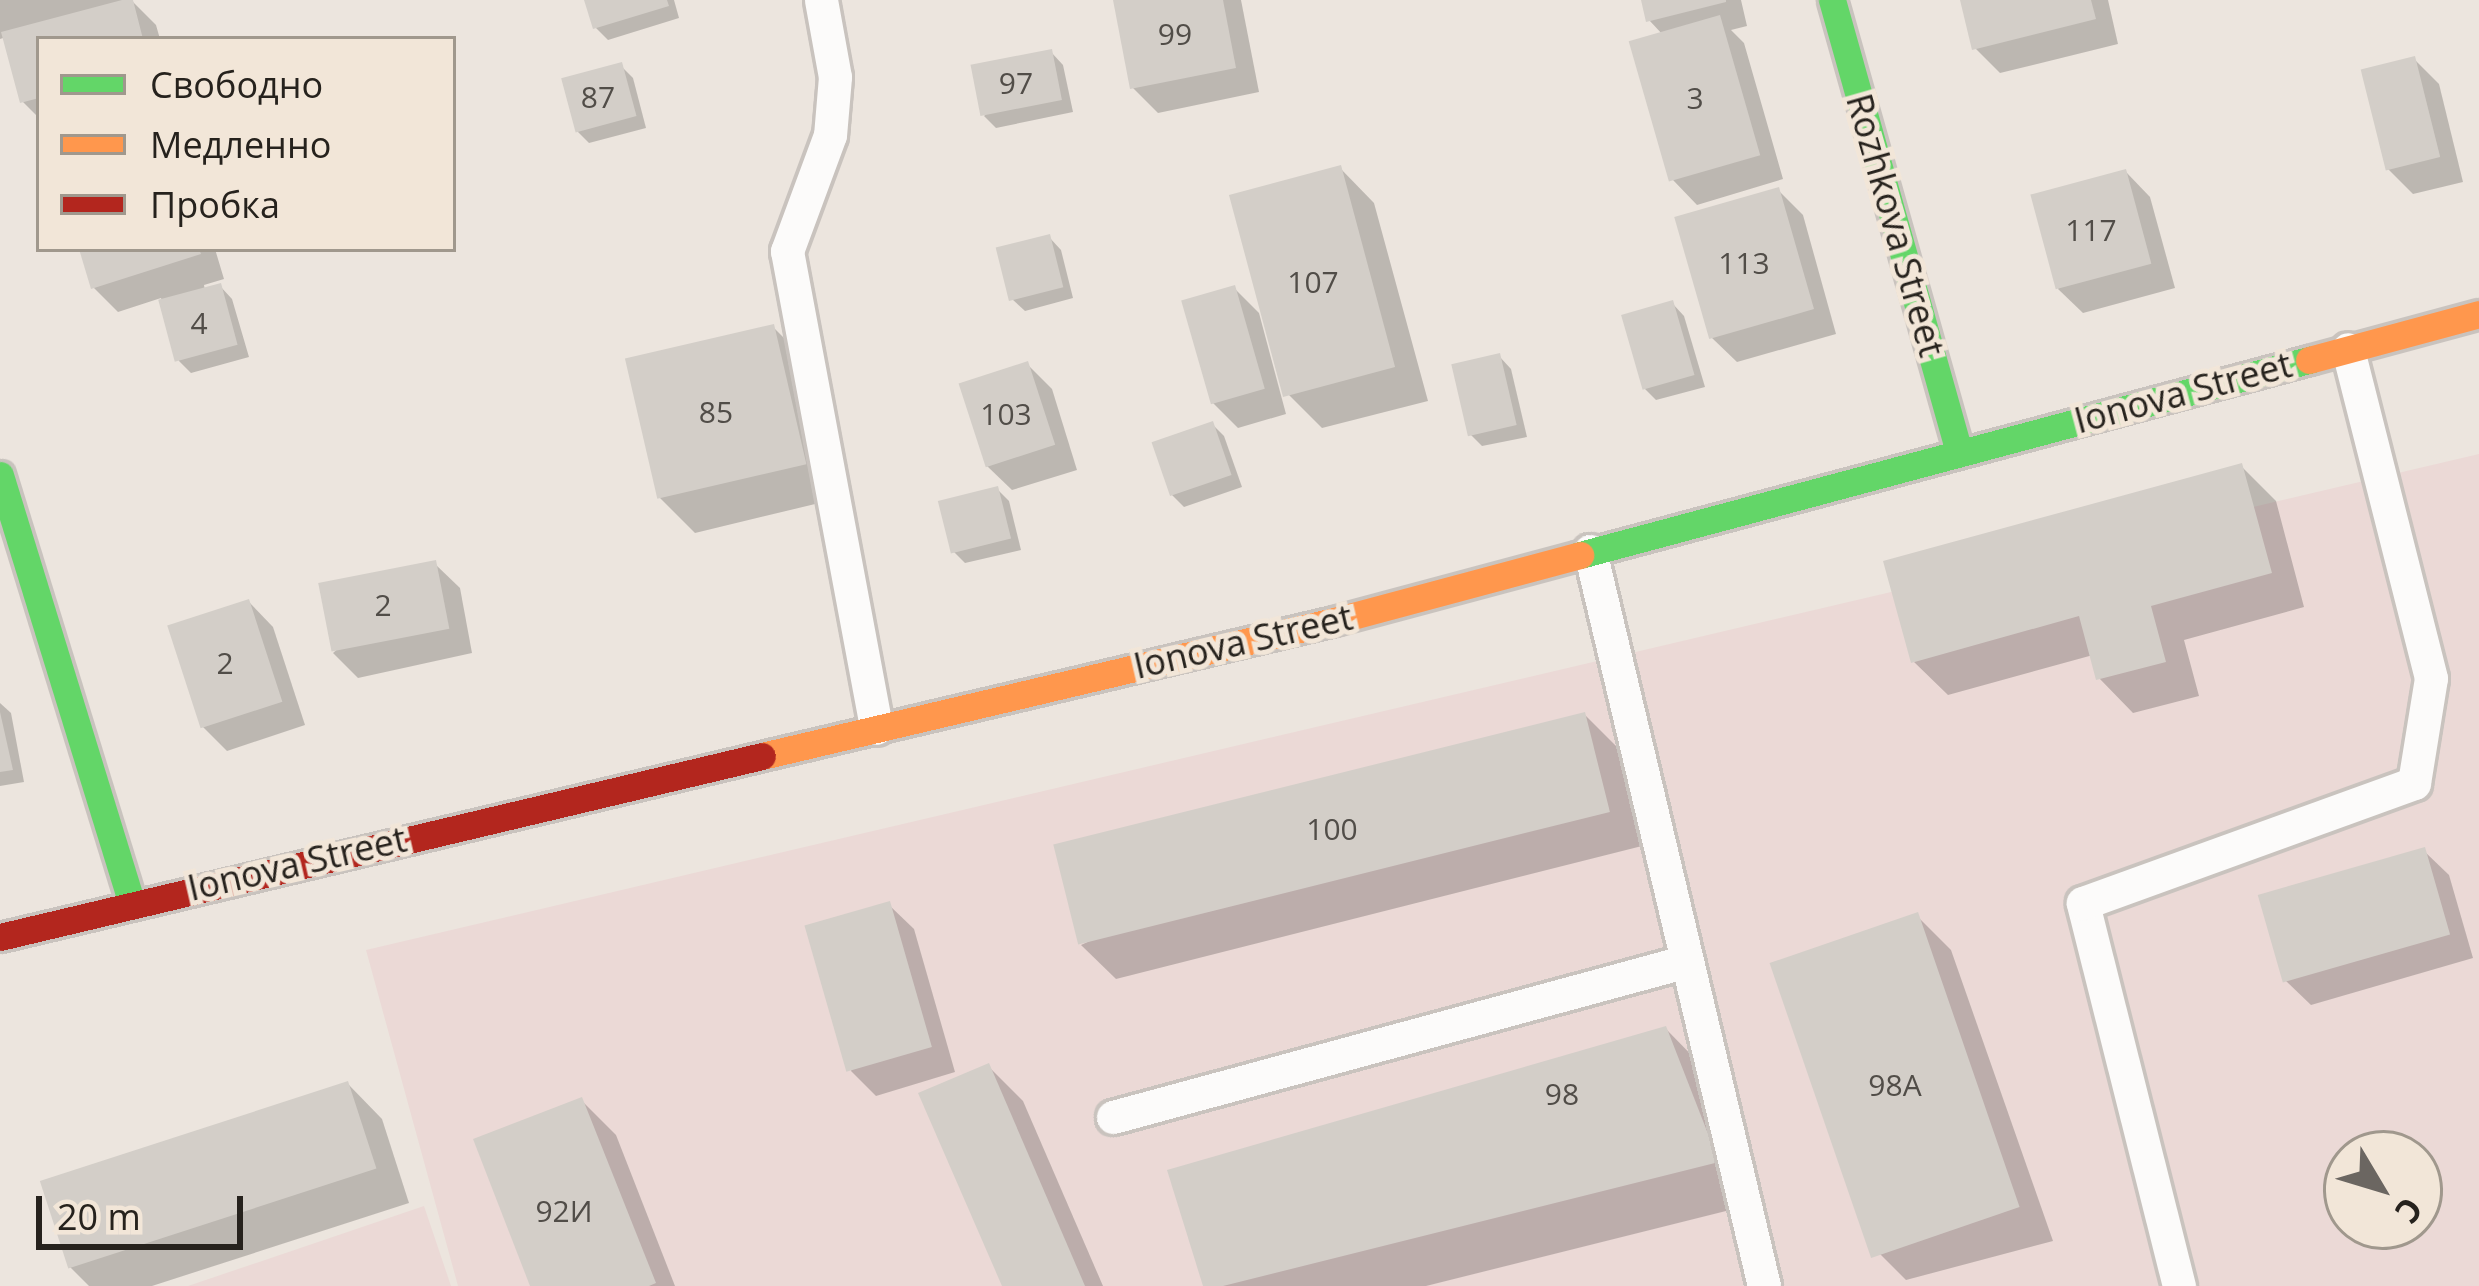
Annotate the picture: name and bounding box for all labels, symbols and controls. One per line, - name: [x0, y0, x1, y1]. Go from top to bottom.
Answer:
- house number: 99: [1158, 16, 1192, 52]
- legend: [36, 36, 456, 252]
- text: Свободно: [150, 60, 323, 109]
- house number: 97: [999, 65, 1033, 101]
- house number: 87: [581, 79, 615, 115]
- house number: 3: [1686, 80, 1704, 116]
- street label: Rozhkova Street: [1838, 89, 1954, 361]
- text: Медленно: [150, 120, 331, 169]
- text: Пробка: [150, 180, 280, 229]
- house number: 117: [2065, 212, 2117, 248]
- house number: 113: [1718, 245, 1770, 281]
- house number: 107: [1287, 264, 1339, 300]
- house number: 4: [190, 305, 208, 341]
- street label: Ionova Street: [2070, 342, 2296, 442]
- house number: 85: [699, 394, 733, 430]
- house number: 103: [980, 396, 1032, 432]
- house number: 2: [374, 587, 392, 623]
- street label: Ionova Street: [1129, 595, 1357, 687]
- house number: 2: [216, 645, 234, 681]
- house number: 100: [1306, 811, 1358, 847]
- street label: Ionova Street: [183, 817, 411, 909]
- house number: 98А: [1868, 1067, 1922, 1103]
- house number: 98: [1545, 1076, 1579, 1112]
- north arrow: [2323, 1130, 2443, 1250]
- scale bar: [42, 1172, 249, 1246]
- text: С: [2385, 1188, 2434, 1233]
- text: 20 m: [57, 1192, 141, 1241]
- house number: 92И: [535, 1193, 593, 1229]

